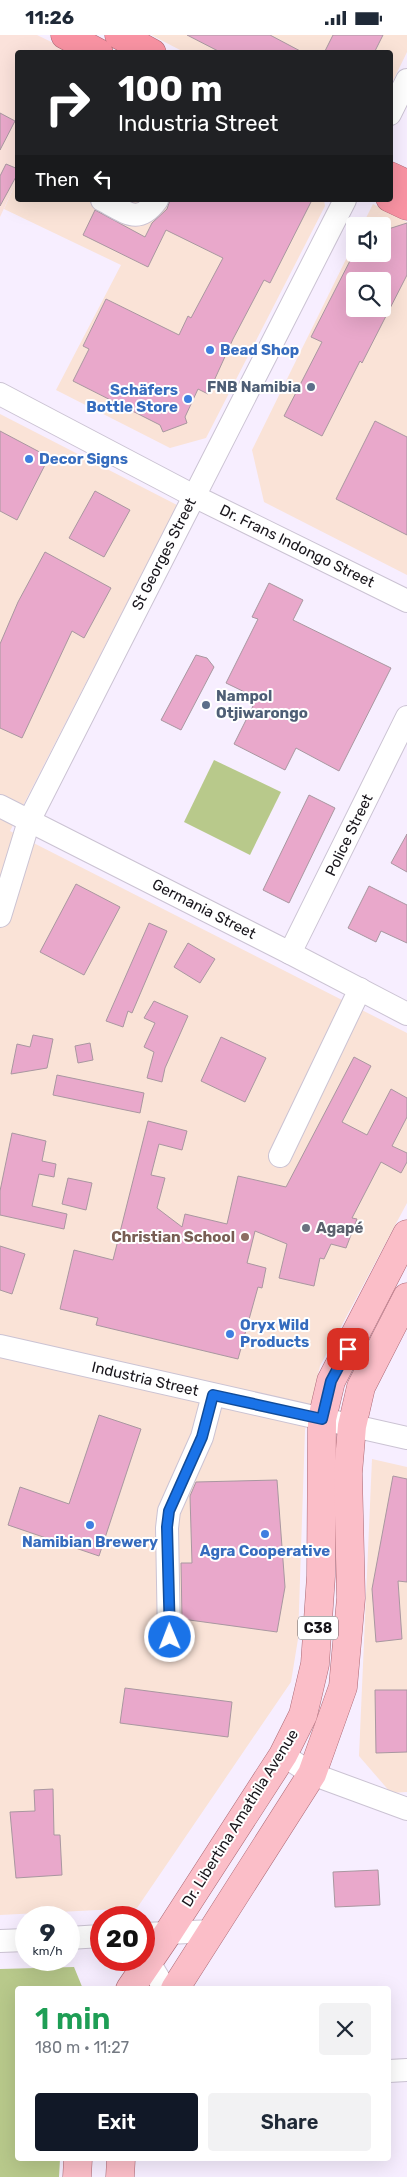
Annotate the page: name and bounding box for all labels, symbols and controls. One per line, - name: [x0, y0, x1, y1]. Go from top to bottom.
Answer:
- text: 11:26: [25, 6, 74, 29]
- text: 100 m: [118, 68, 223, 110]
- icon: right: [35, 70, 100, 135]
- text: Industria Street: [118, 110, 278, 137]
- icon: left: [89, 165, 117, 193]
- text: Then: [35, 168, 79, 191]
- map controls: [346, 217, 391, 317]
- button: sound: [346, 217, 391, 262]
- button: search: [346, 272, 391, 317]
- place label: Bead Shop: [220, 341, 299, 359]
- marker: Bead Shop: [204, 344, 216, 356]
- place label: FNB Namibia: [207, 378, 301, 396]
- place label: Schäfers Bottle Store: [86, 381, 178, 416]
- marker: FNB Namibia: [305, 381, 317, 393]
- marker: Schäfers Bottle Store: [182, 393, 194, 405]
- place label: Decor Signs: [39, 450, 128, 468]
- marker: Decor Signs: [23, 453, 35, 465]
- street label: St Georges Street: [128, 495, 200, 613]
- street label: Dr. Frans Indongo Street: [217, 501, 377, 591]
- place label: Nampol Otjiwarongo: [216, 687, 308, 722]
- marker: Nampol Otjiwarongo: [200, 699, 212, 711]
- street label: Police Street: [321, 791, 377, 879]
- street label: Germania Street: [149, 875, 259, 943]
- place label: Agapé: [316, 1219, 363, 1237]
- marker: Agapé: [300, 1222, 312, 1234]
- place label: Christian School: [111, 1228, 235, 1246]
- marker: Christian School: [239, 1231, 251, 1243]
- place label: Oryx Wild Products: [240, 1316, 309, 1351]
- marker: Oryx Wild Products: [224, 1328, 236, 1340]
- pin: [327, 1328, 369, 1370]
- icon: arrive: [334, 1335, 362, 1363]
- street label: Industria Street: [90, 1358, 200, 1400]
- marker: Namibian Brewery: [84, 1519, 96, 1531]
- marker: Agra Cooperative: [259, 1528, 271, 1540]
- place label: Namibian Brewery: [22, 1533, 158, 1551]
- place label: Agra Cooperative: [200, 1542, 330, 1560]
- position arrow: [143, 1610, 195, 1662]
- road number: C38: [298, 1617, 338, 1640]
- street label: Dr. Libertina Amathila Avenue: [178, 1726, 302, 1910]
- speed limit sign: 20: [90, 1906, 155, 1971]
- text: 9: [39, 1918, 56, 1947]
- text: km/h: [33, 1944, 62, 1958]
- text: 1 min: [35, 2001, 110, 2037]
- button: close: [319, 2003, 371, 2055]
- text: 180 m · 11:27: [35, 2038, 129, 2057]
- button: Exit: [35, 2093, 198, 2151]
- button: Share: [208, 2093, 371, 2151]

